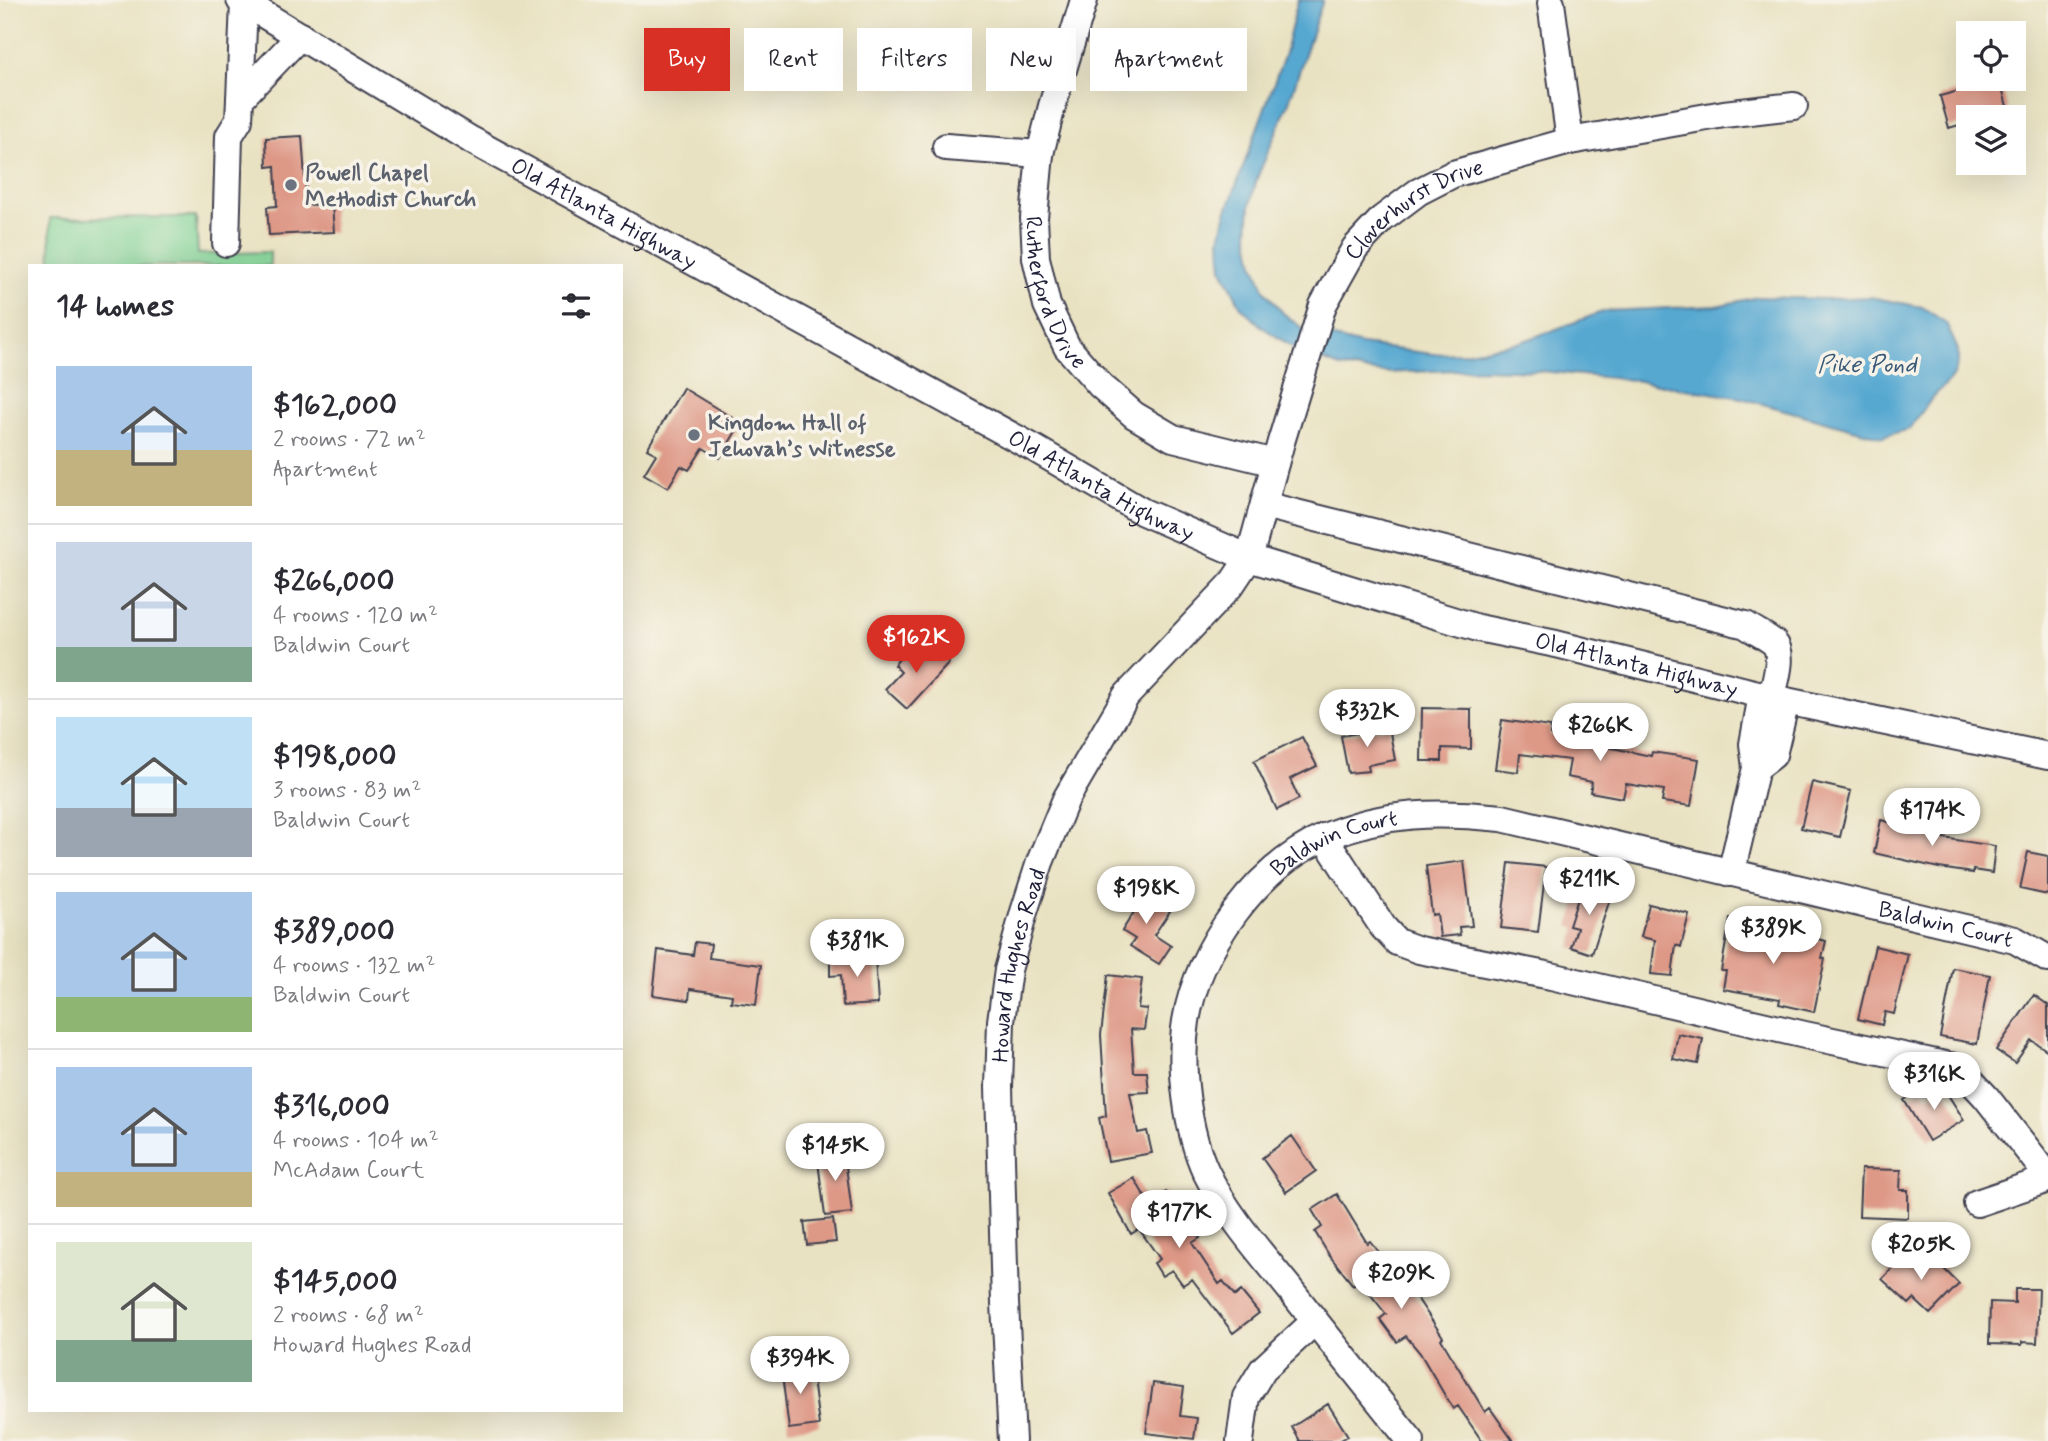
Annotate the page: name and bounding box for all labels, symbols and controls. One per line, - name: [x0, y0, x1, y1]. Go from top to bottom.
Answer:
- map controls: [1956, 21, 2026, 175]
- button: locate: [1956, 21, 2026, 91]
- chip: Buy: [644, 28, 730, 91]
- chip: Rent: [744, 28, 843, 91]
- chip: Filters: [857, 28, 972, 91]
- chip: New: [986, 28, 1076, 91]
- chip: Apartment: [1090, 28, 1247, 91]
- button: layers: [1956, 105, 2026, 175]
- street label: Old Atlanta Highway: [505, 152, 702, 278]
- street label: Cloverhurst Drive: [1338, 153, 1487, 266]
- place label: Powell Chapel Methodist Church: [305, 159, 476, 215]
- marker: Powell Chapel Methodist Church: [283, 177, 299, 193]
- street label: Rutherford Drive: [1017, 215, 1093, 376]
- text: 14 homes: [56, 287, 174, 326]
- icon: filters: [557, 287, 595, 325]
- water label: Pike Pond: [1818, 350, 1918, 381]
- text: $162,000: [273, 386, 397, 425]
- icon: home: [112, 394, 196, 478]
- place label: Kingdom Hall of Jehovah’s Witnesse: [708, 409, 896, 465]
- street label: Old Atlanta Highway: [1002, 424, 1198, 549]
- text: 2 rooms · 72 m²: [273, 425, 426, 455]
- marker: Kingdom Hall of Jehovah’s Witnesse: [686, 427, 702, 443]
- text: Apartment: [273, 455, 378, 485]
- text: $266,000: [273, 562, 395, 601]
- icon: home: [112, 570, 196, 654]
- text: 4 rooms · 120 m²: [273, 601, 438, 631]
- pin: $162K: [867, 616, 965, 675]
- text: $162K: [883, 623, 949, 653]
- street label: Old Atlanta Highway: [1532, 627, 1741, 706]
- text: Baldwin Court: [273, 631, 410, 661]
- pin: $332K: [1318, 690, 1416, 749]
- text: $332K: [1335, 697, 1399, 727]
- pin: $266K: [1551, 704, 1649, 763]
- text: $266K: [1568, 711, 1632, 741]
- text: $198,000: [273, 737, 397, 776]
- icon: home: [112, 745, 196, 829]
- text: 3 rooms · 83 m²: [273, 776, 421, 806]
- pin: $174K: [1883, 788, 1981, 848]
- text: $174K: [1899, 796, 1965, 826]
- street label: Baldwin Court: [1265, 804, 1400, 884]
- text: Baldwin Court: [273, 806, 410, 836]
- pin: $211K: [1540, 858, 1638, 917]
- street label: Howard Hughes Road: [987, 865, 1054, 1063]
- text: $211K: [1559, 865, 1619, 895]
- pin: $198K: [1097, 866, 1195, 926]
- text: $198K: [1113, 874, 1179, 904]
- street label: Baldwin Court: [1875, 895, 2016, 956]
- pin: $389K: [1724, 906, 1822, 966]
- text: $389,000: [273, 912, 395, 951]
- text: $389K: [1741, 914, 1805, 944]
- icon: home: [112, 920, 196, 1004]
- pin: $381K: [808, 920, 906, 979]
- text: $381K: [826, 927, 888, 957]
- text: 4 rooms · 132 m²: [273, 951, 435, 981]
- text: Baldwin Court: [273, 981, 410, 1011]
- pin: $316K: [1885, 1052, 1983, 1112]
- text: $316K: [1904, 1060, 1964, 1090]
- text: $316,000: [273, 1087, 390, 1126]
- icon: home: [112, 1095, 196, 1179]
- pin: $145K: [786, 1124, 884, 1183]
- text: 4 rooms · 104 m²: [273, 1126, 439, 1156]
- text: $145K: [802, 1131, 868, 1161]
- text: McAdam Court: [273, 1156, 424, 1186]
- pin: $177K: [1130, 1190, 1228, 1250]
- text: $177K: [1147, 1198, 1211, 1228]
- pin: $205K: [1872, 1222, 1970, 1282]
- text: $205K: [1888, 1230, 1954, 1260]
- pin: $209K: [1352, 1252, 1450, 1311]
- text: $209K: [1368, 1259, 1434, 1289]
- text: $145,000: [273, 1262, 397, 1301]
- icon: home: [112, 1270, 196, 1354]
- text: 2 rooms · 68 m²: [273, 1301, 424, 1331]
- text: Howard Hughes Road: [273, 1331, 471, 1361]
- pin: $394K: [751, 1336, 849, 1396]
- text: $394K: [766, 1344, 834, 1374]

